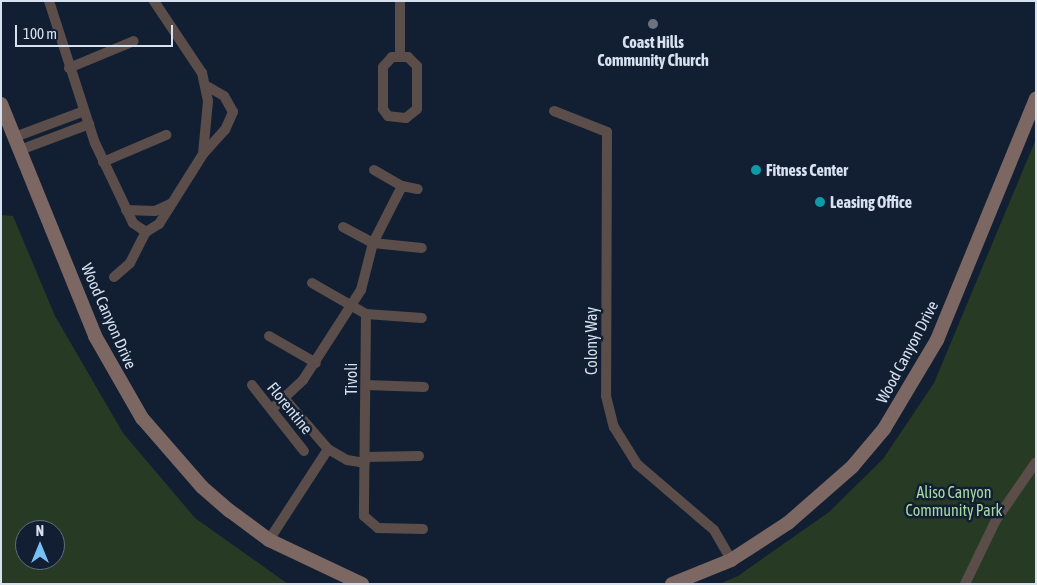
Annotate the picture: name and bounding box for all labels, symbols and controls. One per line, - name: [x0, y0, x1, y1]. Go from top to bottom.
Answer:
- scale bar: [18, 15, 175, 47]
- marker: Coast Hills Community Church: [647, 18, 659, 30]
- text: 100 m: [23, 25, 57, 42]
- place label: Coast Hills Community Church: [597, 32, 709, 70]
- place label: Fitness Center: [766, 160, 848, 180]
- marker: Fitness Center: [750, 164, 762, 176]
- place label: Leasing Office: [830, 192, 912, 212]
- marker: Leasing Office: [814, 196, 826, 208]
- street label: Wood Canyon Drive: [77, 260, 141, 372]
- street label: Wood Canyon Drive: [872, 297, 942, 407]
- street label: Colony Way: [581, 307, 601, 375]
- street label: Tivoli: [341, 363, 361, 395]
- street label: Florentine: [263, 378, 317, 438]
- park label: Aliso Canyon Community Park: [905, 482, 1003, 520]
- north arrow: [15, 520, 65, 570]
- text: N: [36, 523, 44, 539]

